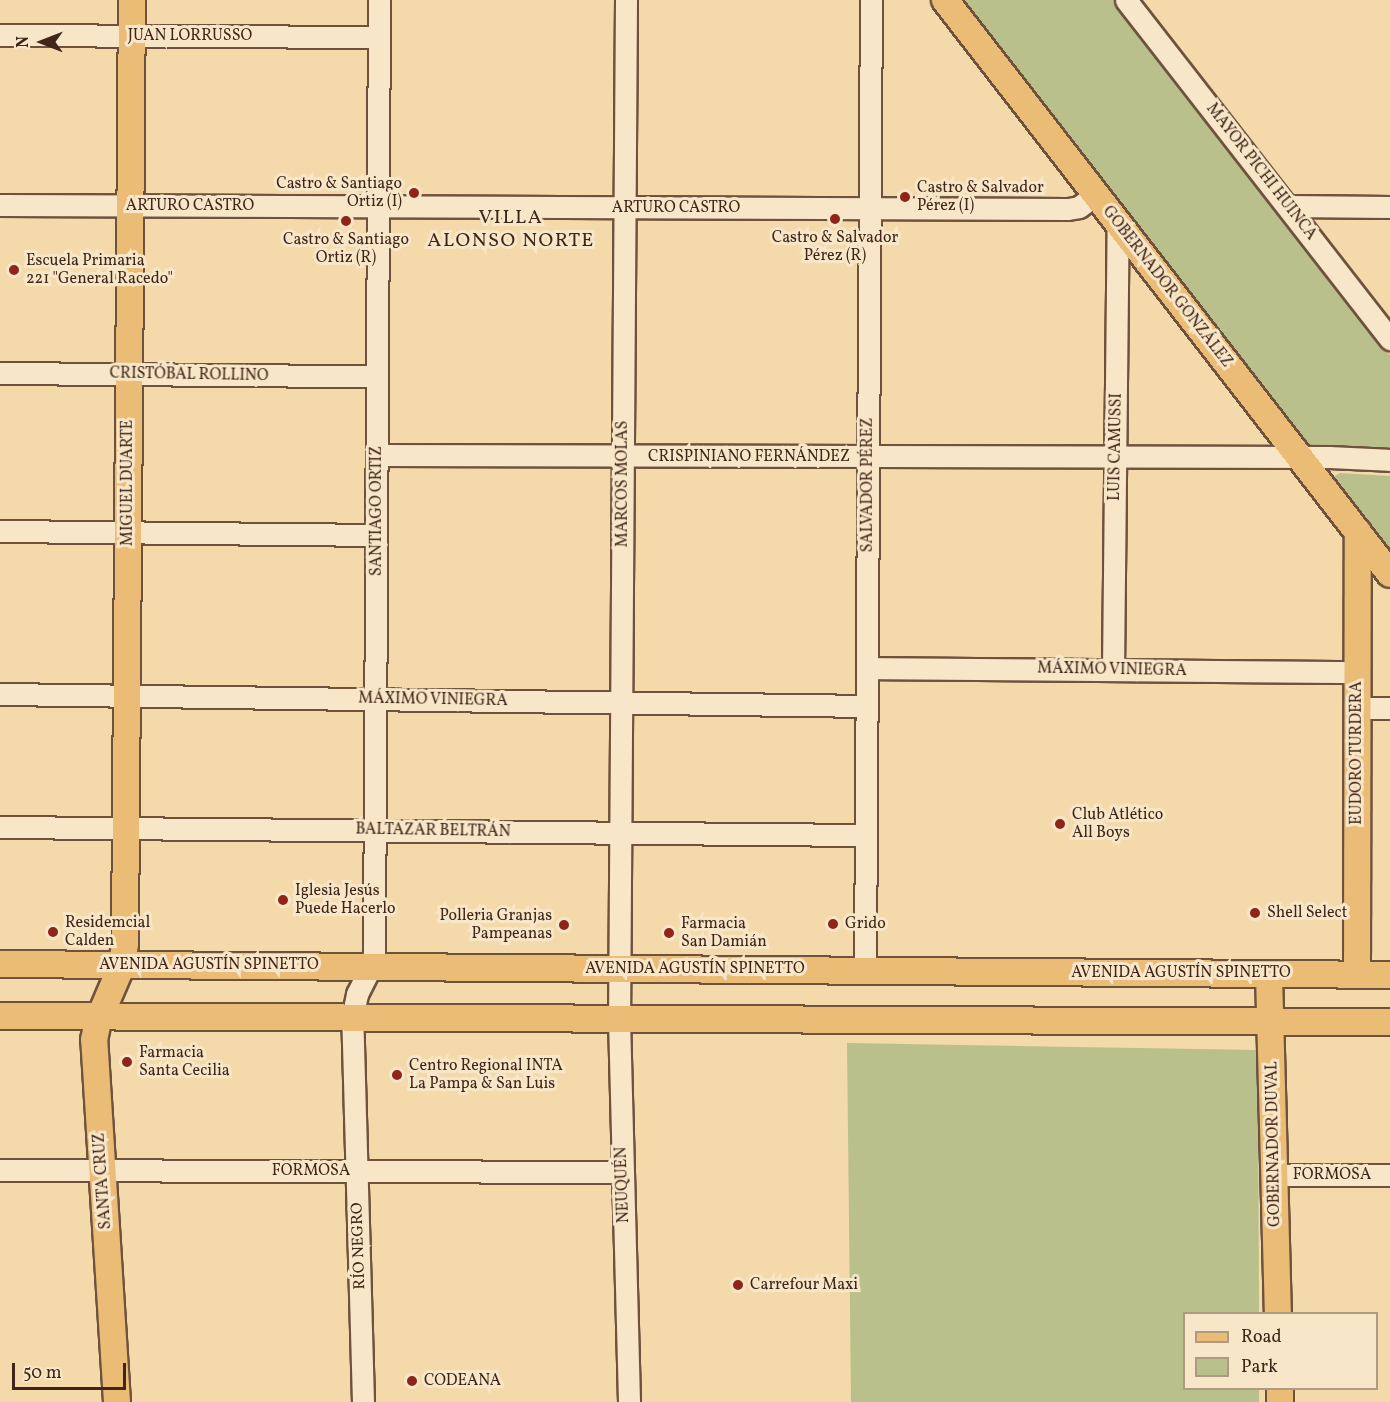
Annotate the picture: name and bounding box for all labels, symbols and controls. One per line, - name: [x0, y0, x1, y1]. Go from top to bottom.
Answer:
- north arrow: [12, 12, 72, 72]
- street label: JUAN LORRUSSO: [128, 26, 252, 46]
- text: N: [13, 36, 35, 48]
- street label: MAYOR PICHI HUINCA: [1202, 100, 1320, 244]
- place label: Castro & Santiago Ortiz (I): [276, 174, 402, 212]
- place label: Castro & Salvador Pérez (I): [917, 178, 1044, 216]
- marker: Castro & Santiago Ortiz (I): [407, 186, 421, 200]
- marker: Castro & Salvador Pérez (I): [898, 190, 912, 204]
- street label: ARTURO CASTRO: [126, 196, 254, 216]
- street label: ARTURO CASTRO: [612, 198, 740, 218]
- street label: GOBERNADOR GONZÁLEZ: [1098, 202, 1236, 372]
- district label: VILLA ALONSO NORTE: [427, 207, 595, 254]
- marker: Castro & Salvador Pérez (R): [828, 212, 842, 226]
- marker: Castro & Santiago Ortiz (R): [339, 214, 353, 228]
- place label: Castro & Salvador Pérez (R): [772, 228, 898, 266]
- place label: Castro & Santiago Ortiz (R): [283, 230, 409, 268]
- place label: Escuela Primaria 221 "General Racedo": [26, 251, 173, 289]
- marker: Escuela Primaria 221 "General Racedo": [7, 263, 21, 277]
- street label: CRISTÓBAL ROLLINO: [109, 364, 269, 386]
- street label: LUIS CAMUSSI: [1105, 393, 1127, 501]
- street label: SALVADOR PÉREZ: [858, 418, 878, 552]
- street label: MIGUEL DUARTE: [118, 420, 138, 546]
- street label: MARCOS MOLAS: [613, 421, 633, 547]
- street label: SANTIAGO ORTIZ: [367, 446, 387, 576]
- street label: CRISPINIANO FERNÁNDEZ: [648, 447, 850, 467]
- street label: MÁXIMO VINIEGRA: [1037, 659, 1187, 681]
- street label: EUDORO TURDERA: [1347, 681, 1367, 825]
- street label: MÁXIMO VINIEGRA: [358, 689, 508, 711]
- place label: Club Atlético All Boys: [1072, 805, 1163, 843]
- marker: Club Atlético All Boys: [1053, 817, 1067, 831]
- street label: BALTAZAR BELTRÁN: [355, 820, 511, 842]
- place label: Iglesia Jesús Puede Hacerlo: [295, 881, 395, 919]
- marker: Iglesia Jesús Puede Hacerlo: [276, 893, 290, 907]
- place label: Shell Select: [1267, 903, 1347, 923]
- place label: Polleria Granjas Pampeanas: [440, 906, 552, 944]
- marker: Shell Select: [1248, 906, 1262, 920]
- place label: Residemcial Calden: [65, 913, 150, 951]
- place label: Farmacia San Damián: [681, 914, 767, 952]
- place label: Grido: [845, 914, 886, 934]
- marker: Grido: [826, 917, 840, 931]
- marker: Polleria Granjas Pampeanas: [557, 918, 571, 932]
- marker: Residemcial Calden: [46, 925, 60, 939]
- marker: Farmacia San Damián: [662, 926, 676, 940]
- street label: AVENIDA AGUSTÍN SPINETTO: [99, 955, 319, 975]
- street label: AVENIDA AGUSTÍN SPINETTO: [585, 959, 805, 979]
- street label: AVENIDA AGUSTÍN SPINETTO: [1071, 963, 1291, 983]
- place label: Farmacia Santa Cecilia: [139, 1043, 230, 1081]
- marker: Farmacia Santa Cecilia: [120, 1055, 134, 1069]
- place label: Centro Regional INTA La Pampa & San Luis: [409, 1056, 563, 1094]
- street label: GOBERNADOR DUVAL: [1263, 1061, 1285, 1227]
- marker: Centro Regional INTA La Pampa & San Luis: [390, 1068, 404, 1082]
- street label: SANTA CRUZ: [90, 1132, 116, 1230]
- street label: NEUQUÉN: [612, 1147, 634, 1223]
- street label: FORMOSA: [272, 1161, 350, 1181]
- street label: FORMOSA: [1293, 1165, 1371, 1185]
- street label: RÍO NEGRO: [348, 1202, 370, 1290]
- place label: Carrefour Maxi: [750, 1275, 858, 1295]
- marker: Carrefour Maxi: [731, 1278, 745, 1292]
- legend: [1183, 1312, 1378, 1390]
- text: Road: [1241, 1325, 1282, 1350]
- scale bar: [15, 1351, 129, 1389]
- text: Park: [1241, 1355, 1278, 1380]
- text: 50 m: [23, 1361, 62, 1386]
- place label: CODEANA: [424, 1371, 501, 1391]
- marker: CODEANA: [405, 1374, 419, 1388]

